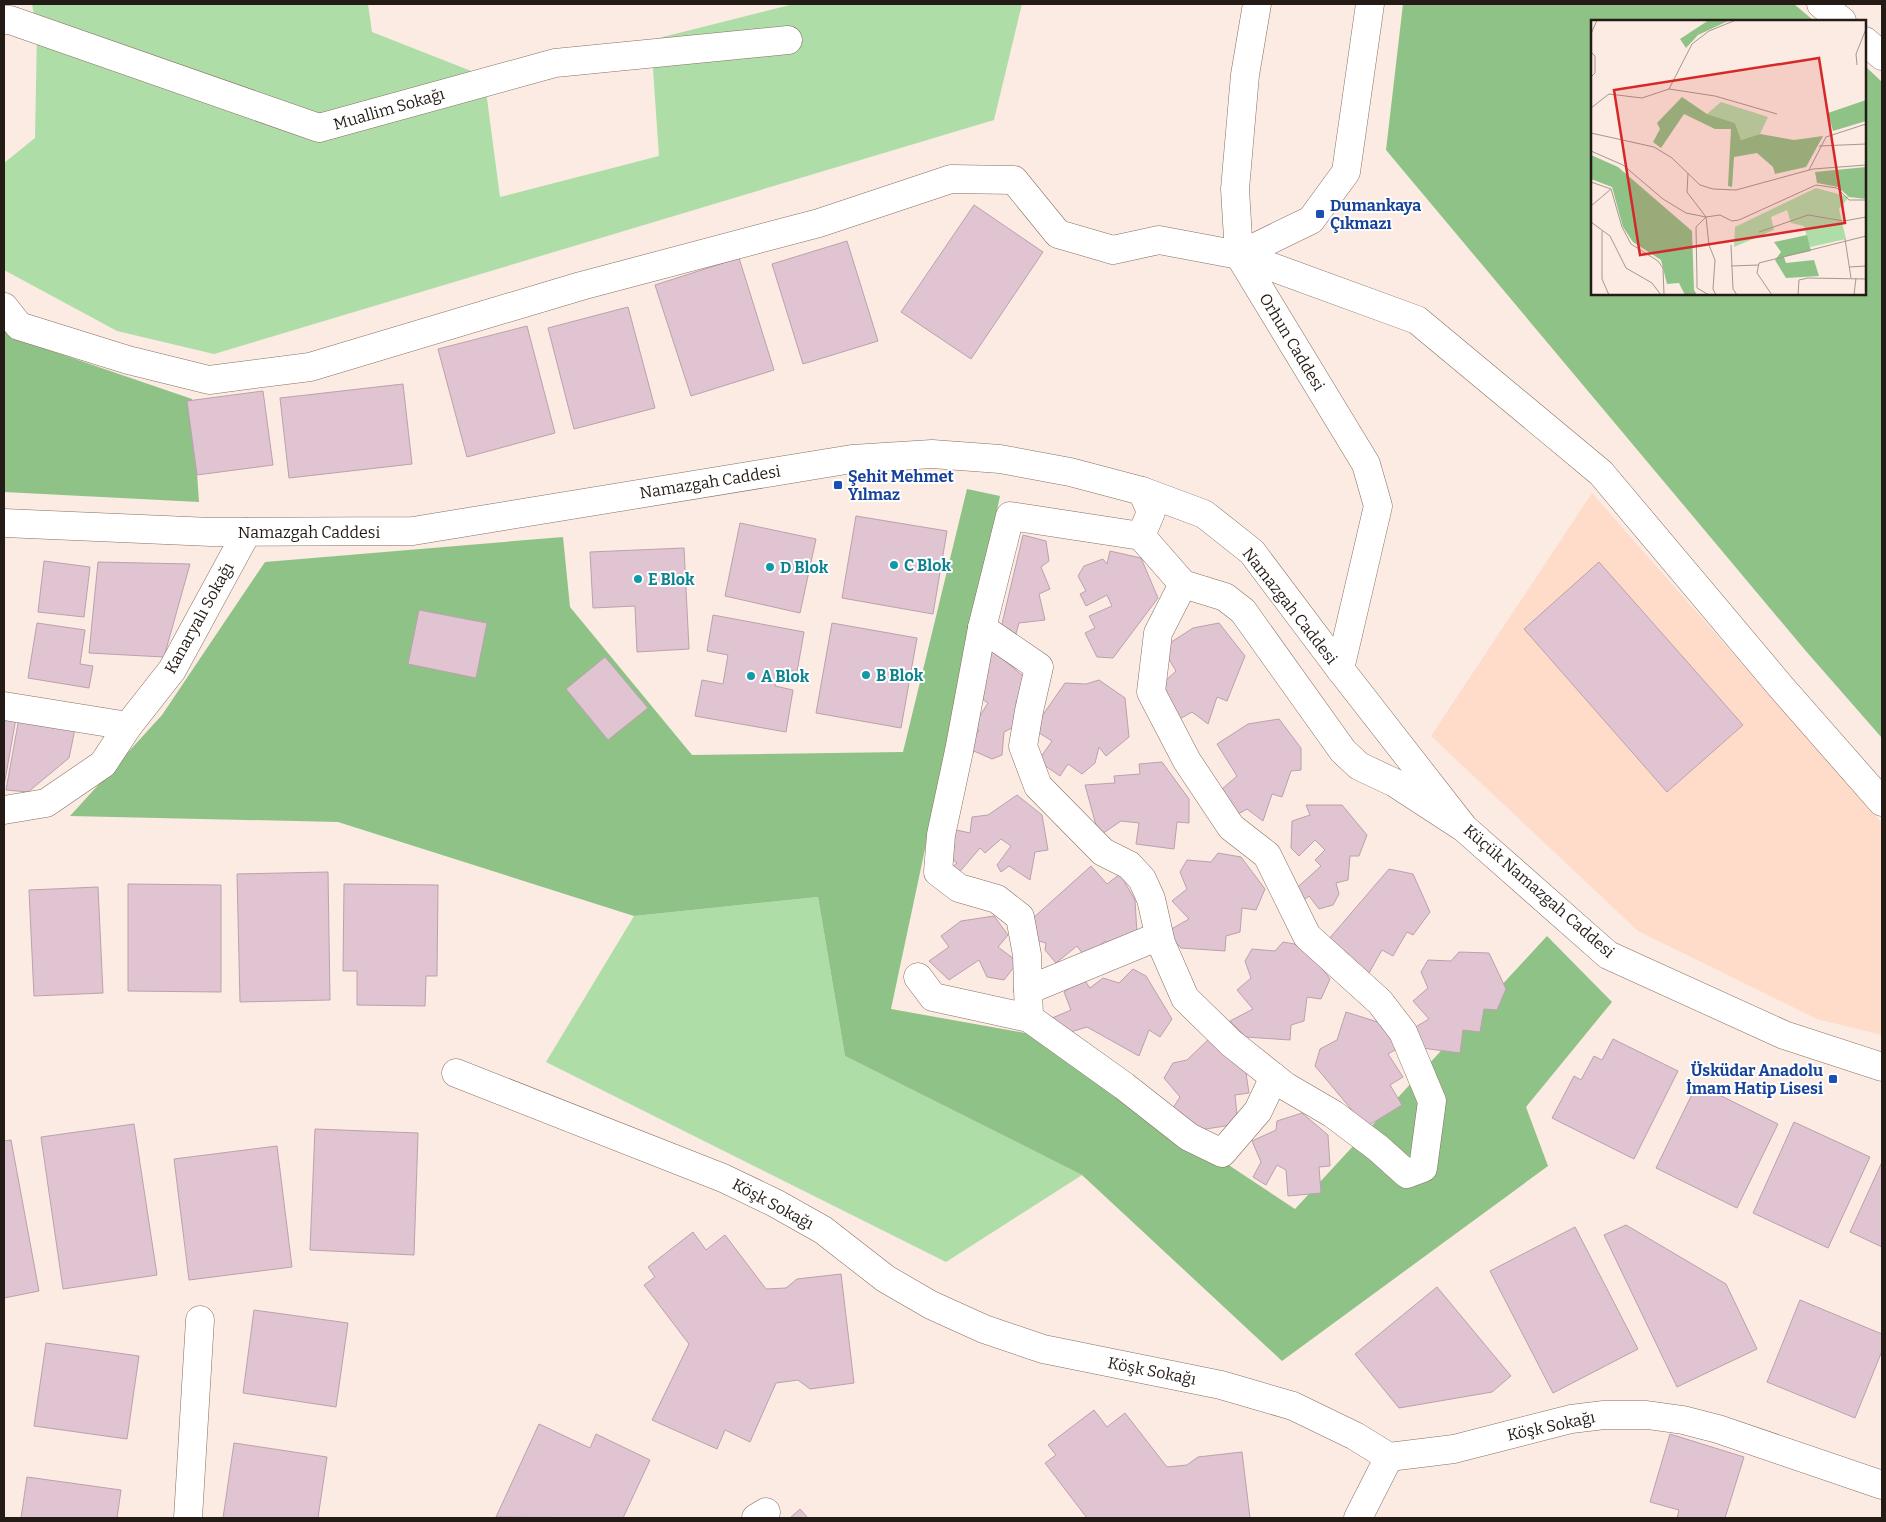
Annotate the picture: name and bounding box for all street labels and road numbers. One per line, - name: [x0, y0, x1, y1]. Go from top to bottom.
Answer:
- street label: Muallim Sokağı: [331, 84, 447, 134]
- street label: Orhun Caddesi: [1255, 290, 1329, 394]
- street label: Namazgah Caddesi: [638, 461, 782, 503]
- street label: Namazgah Caddesi: [238, 523, 380, 542]
- street label: Namazgah Caddesi: [1239, 544, 1341, 668]
- street label: Kanaryalı Sokağı: [161, 559, 238, 677]
- street label: Küçük Namazgah Caddesi: [1460, 820, 1618, 962]
- street label: Köşk Sokağı: [729, 1175, 817, 1233]
- street label: Köşk Sokağı: [1106, 1353, 1198, 1389]
- street label: Köşk Sokağı: [1505, 1407, 1597, 1445]

